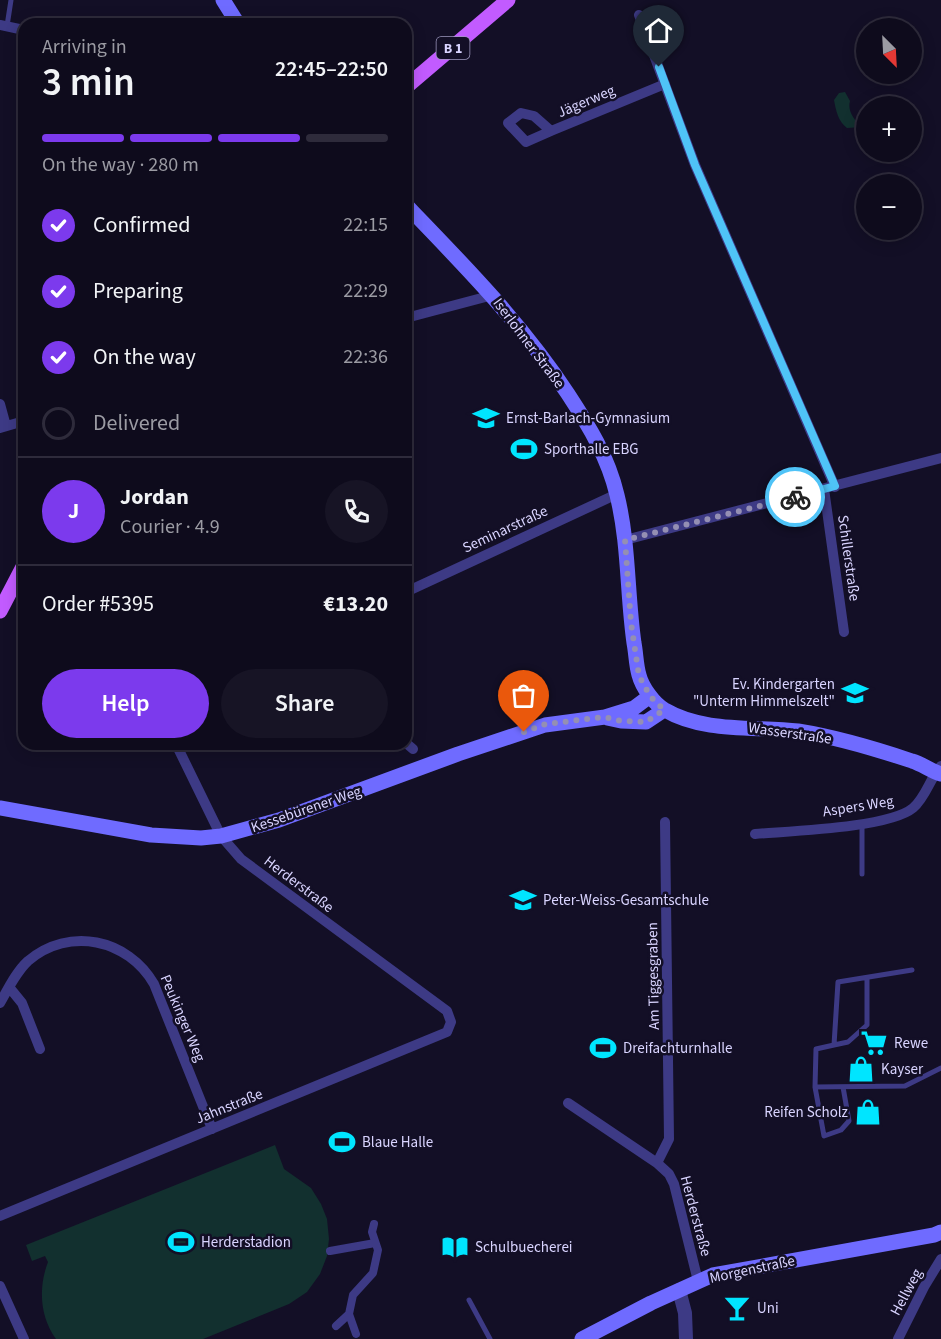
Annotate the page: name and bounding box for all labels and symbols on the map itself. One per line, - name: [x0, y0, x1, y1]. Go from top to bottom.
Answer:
- pin: [633, 5, 684, 67]
- north arrow: [856, 18, 922, 84]
- road number: B 1: [436, 37, 470, 59]
- street label: Jägerweg: [554, 80, 619, 123]
- street label: Iserlohner Straße: [488, 294, 570, 393]
- school or university icon: Ernst-Barlach-Gymnasium: [471, 403, 501, 433]
- place label: Ernst-Barlach-Gymnasium: [506, 408, 670, 429]
- sports icon: Sporthalle EBG: [509, 434, 539, 464]
- place label: Sporthalle EBG: [544, 439, 639, 460]
- courier: [765, 467, 825, 527]
- street label: Seminarstraße: [459, 500, 551, 558]
- street label: Schillerstraße: [832, 514, 865, 602]
- pin: [498, 670, 549, 732]
- place label: Ev. Kindergarten "Unterm Himmelszelt": [693, 674, 835, 712]
- school or university icon: Ev. Kindergarten "Unterm Himmelszelt": [840, 678, 870, 708]
- street label: Wasserstraße: [747, 717, 833, 750]
- street label: Kessebürener Weg: [248, 781, 365, 838]
- street label: Aspers Weg: [821, 790, 896, 822]
- street label: Herderstraße: [259, 851, 338, 918]
- school or university icon: Peter-Weiss-Gesamtschule: [508, 885, 538, 915]
- place label: Peter-Weiss-Gesamtschule: [543, 890, 709, 911]
- street label: Am Tiggesgraben: [642, 922, 665, 1030]
- street label: Peukinger Weg: [155, 971, 210, 1065]
- supermarket icon: Rewe: [859, 1028, 889, 1058]
- sports icon: Dreifachturnhalle: [588, 1033, 618, 1063]
- place label: Rewe: [894, 1033, 928, 1054]
- place label: Dreifachturnhalle: [623, 1038, 733, 1059]
- shop icon: Kayser: [846, 1054, 876, 1084]
- place label: Kayser: [881, 1059, 924, 1080]
- street label: Jahnstraße: [192, 1083, 266, 1129]
- shop icon: Reifen Scholz: [853, 1097, 883, 1127]
- place label: Reifen Scholz: [764, 1102, 848, 1123]
- sports icon: Blaue Halle: [327, 1127, 357, 1157]
- place label: Blaue Halle: [362, 1132, 433, 1153]
- street label: Herderstraße: [675, 1173, 716, 1259]
- sports icon: Herderstadion: [166, 1227, 196, 1257]
- place label: Herderstadion: [201, 1232, 291, 1253]
- library icon: Schulbuecherei: [440, 1232, 470, 1262]
- place label: Schulbuecherei: [475, 1237, 573, 1258]
- street label: Morgenstraße: [708, 1250, 797, 1289]
- street label: Hellweg: [885, 1265, 928, 1319]
- bar icon: Uni: [722, 1293, 752, 1323]
- place label: Uni: [757, 1298, 779, 1319]

